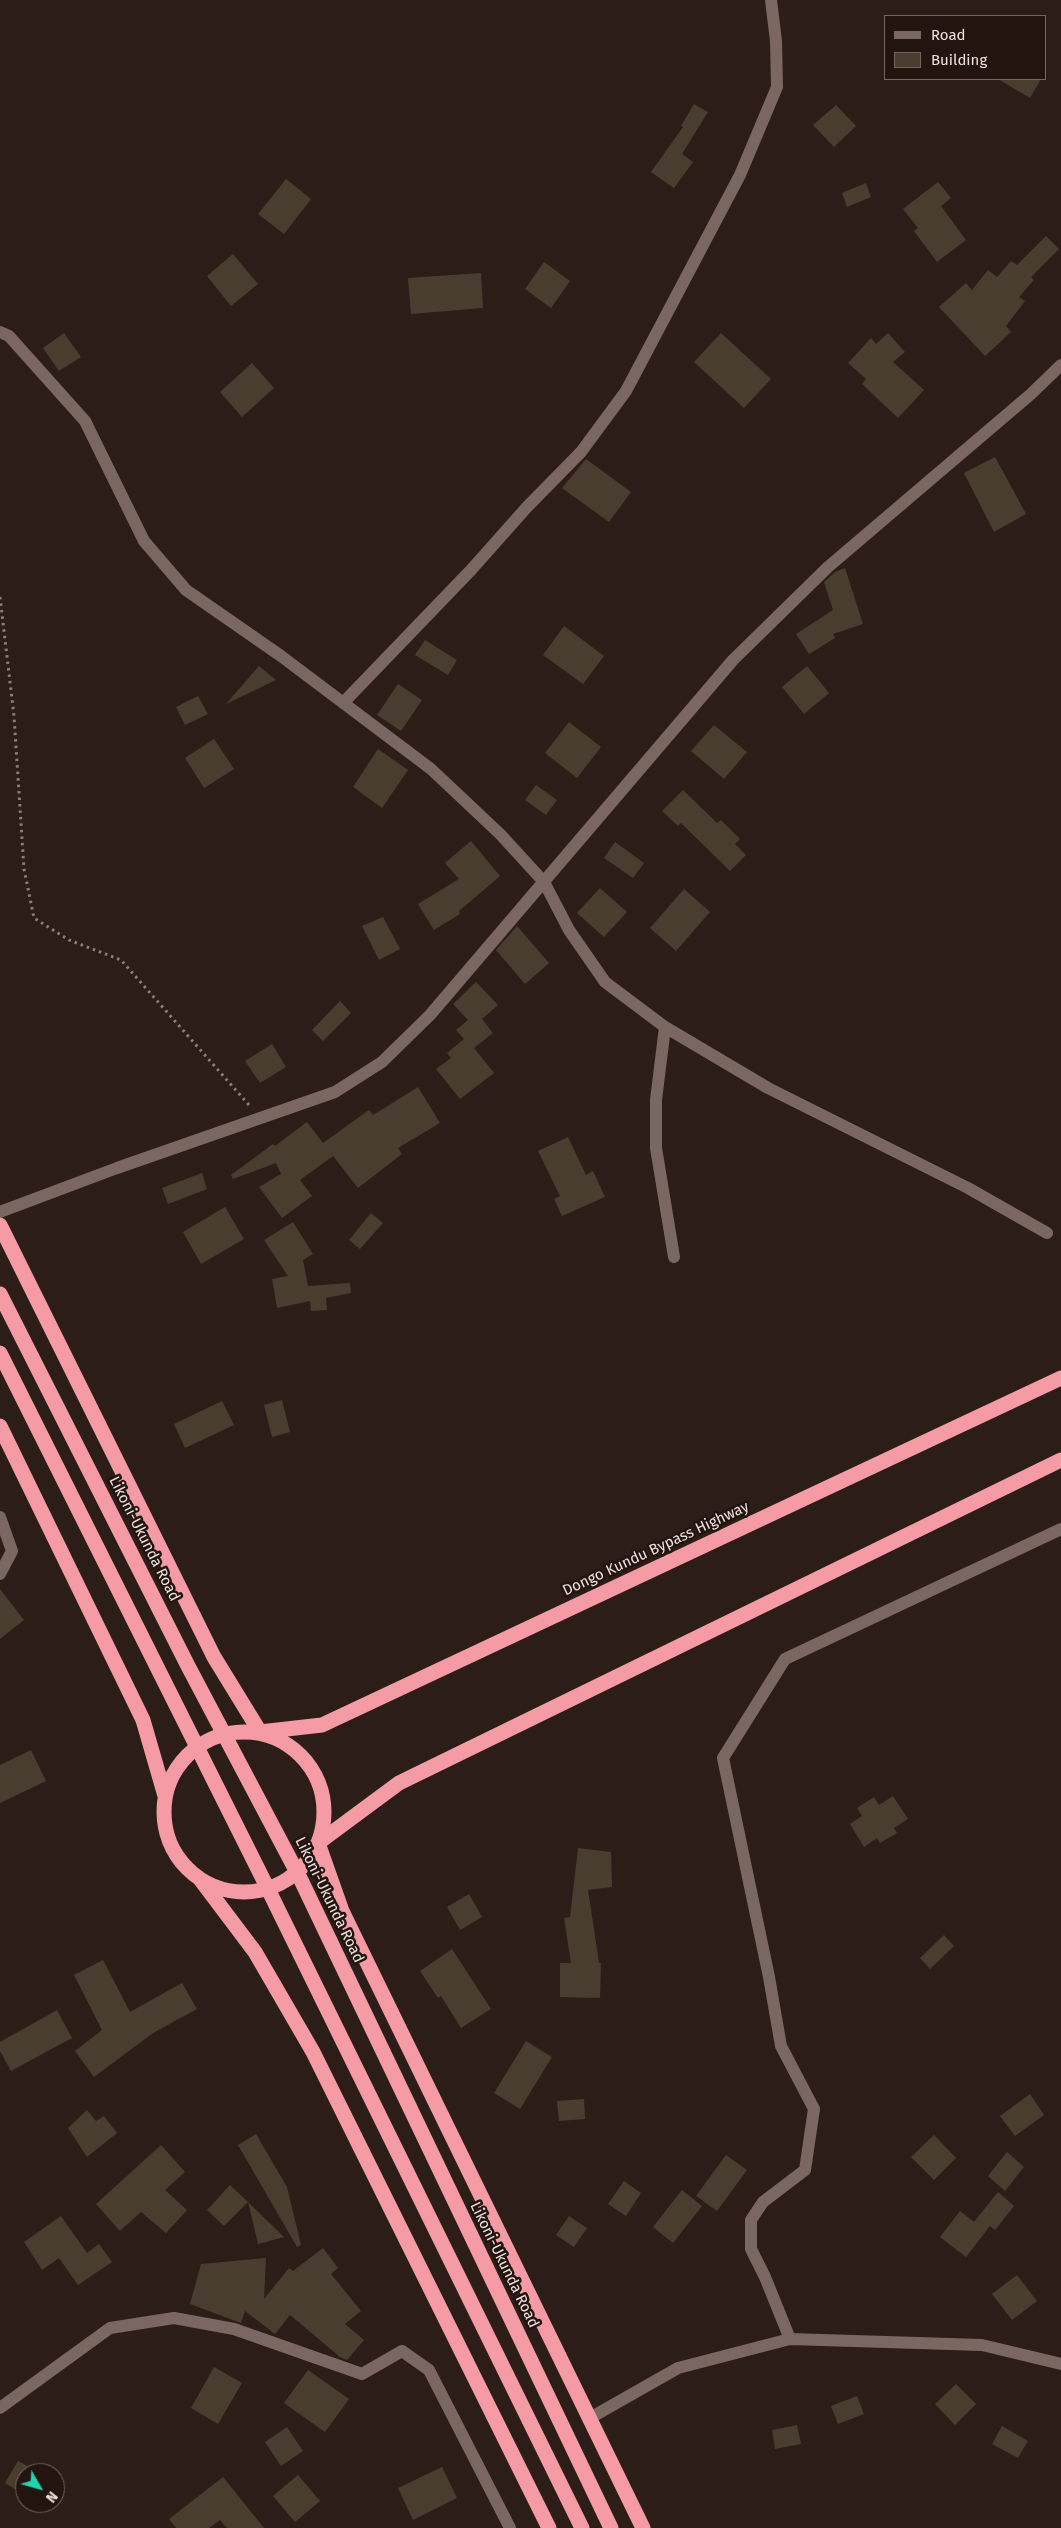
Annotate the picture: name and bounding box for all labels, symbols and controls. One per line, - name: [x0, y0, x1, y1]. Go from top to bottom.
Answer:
- legend: [884, 15, 1046, 80]
- text: Road: [931, 26, 966, 44]
- text: Building: [931, 51, 987, 69]
- street label: Likoni-Ukunda Road: [105, 1474, 183, 1604]
- street label: Dongo Kundu Bypass Highway: [560, 1498, 752, 1600]
- street label: Likoni-Ukunda Road: [291, 1834, 367, 1966]
- street label: Likoni-Ukunda Road: [466, 2199, 542, 2331]
- north arrow: [15, 2463, 65, 2513]
- text: N: [42, 2488, 61, 2506]

